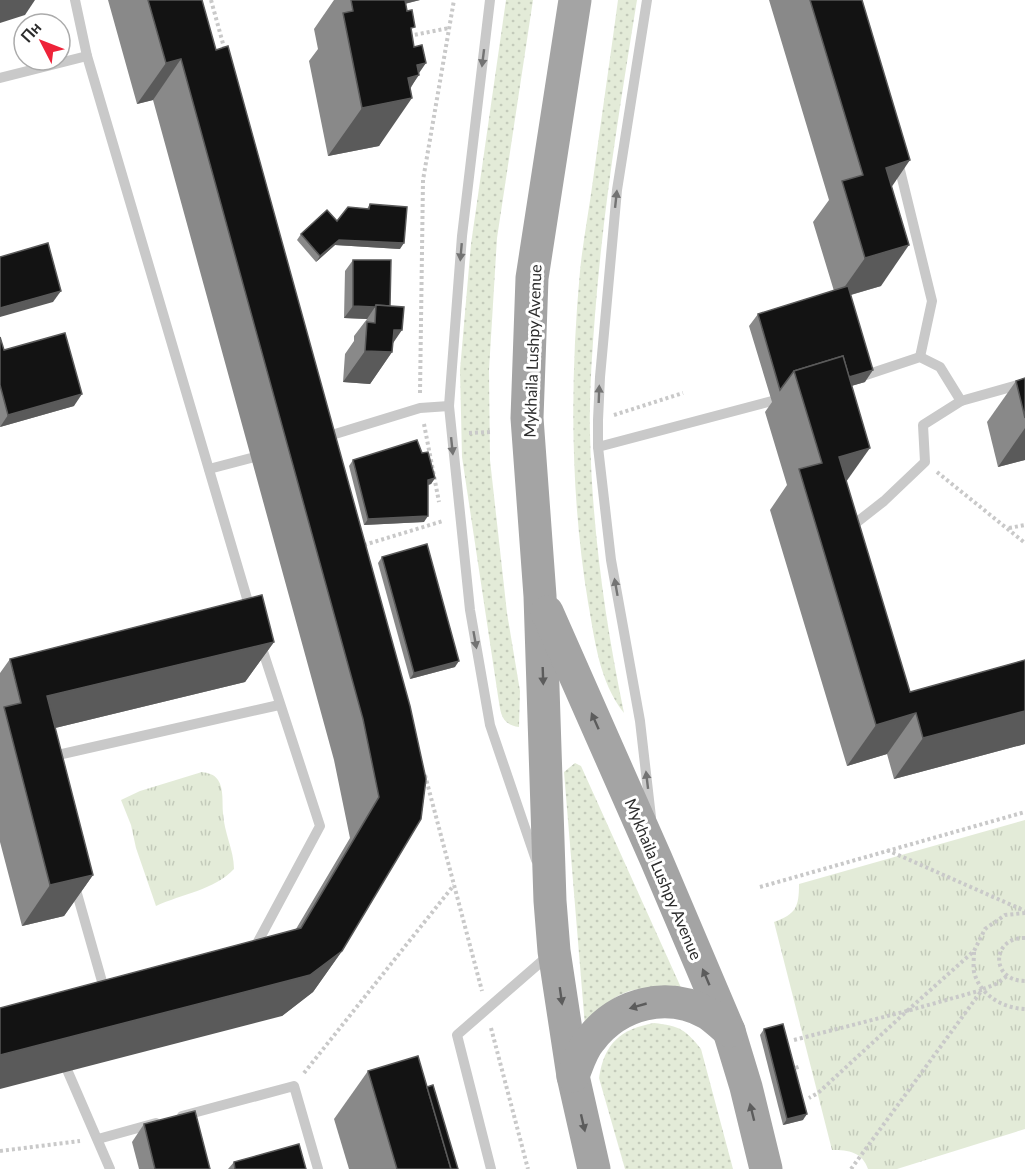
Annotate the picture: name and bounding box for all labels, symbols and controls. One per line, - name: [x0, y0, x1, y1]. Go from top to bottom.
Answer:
- north arrow: [12, 12, 72, 72]
- text: Пн: [16, 17, 45, 46]
- one-way arrow: [479, 49, 488, 68]
- one-way arrow: [611, 190, 621, 209]
- one-way arrow: [456, 242, 466, 261]
- street label: Mykhaila Lushpy Avenue: [519, 264, 545, 438]
- one-way arrow: [594, 384, 604, 403]
- one-way arrow: [448, 437, 457, 456]
- one-way arrow: [611, 578, 620, 597]
- one-way arrow: [471, 630, 480, 649]
- one-way arrow: [538, 666, 547, 685]
- one-way arrow: [590, 712, 600, 730]
- one-way arrow: [642, 770, 651, 789]
- street label: Mykhaila Lushpy Avenue: [621, 796, 707, 962]
- one-way arrow: [701, 968, 711, 986]
- one-way arrow: [556, 987, 565, 1006]
- one-way arrow: [629, 1002, 647, 1011]
- one-way arrow: [747, 1103, 756, 1121]
- one-way arrow: [579, 1113, 589, 1132]

